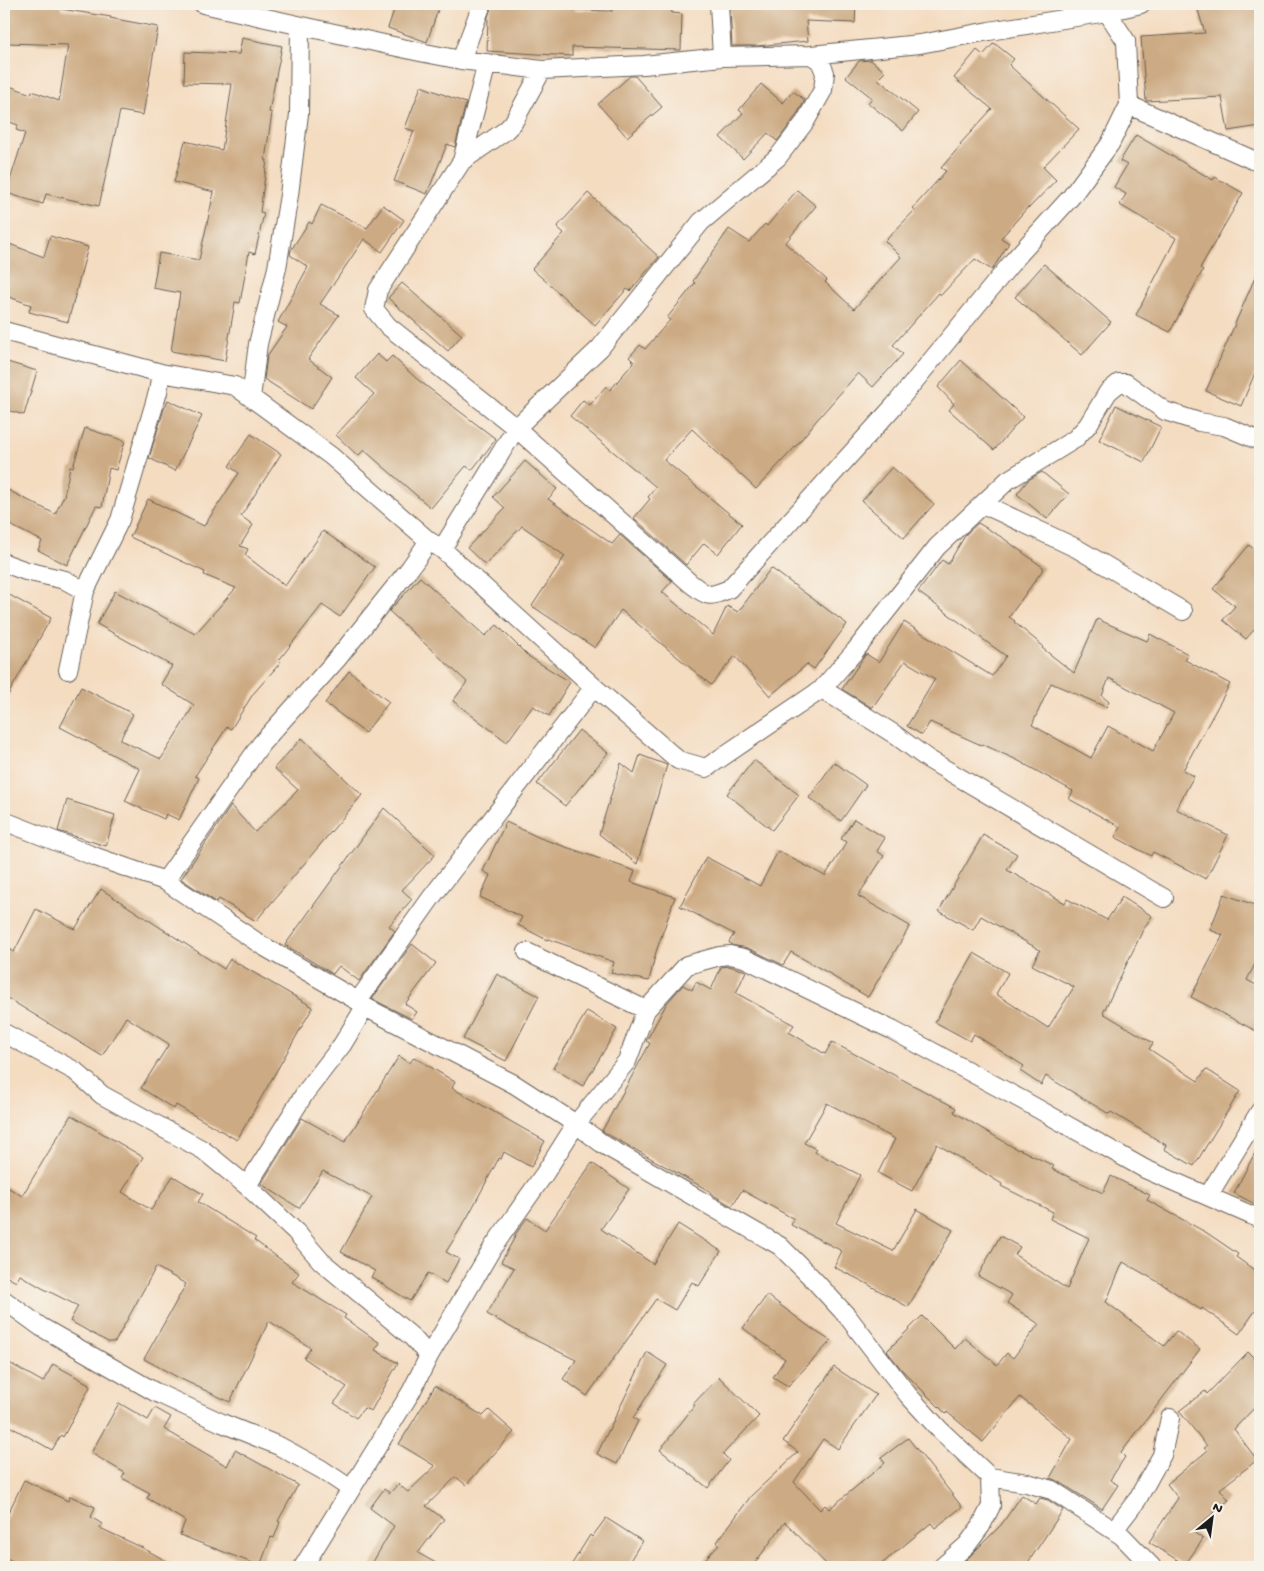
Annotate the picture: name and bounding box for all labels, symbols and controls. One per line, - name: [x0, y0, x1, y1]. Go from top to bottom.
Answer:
- north arrow: [1186, 1494, 1236, 1544]
- text: N: [1209, 1499, 1225, 1518]

